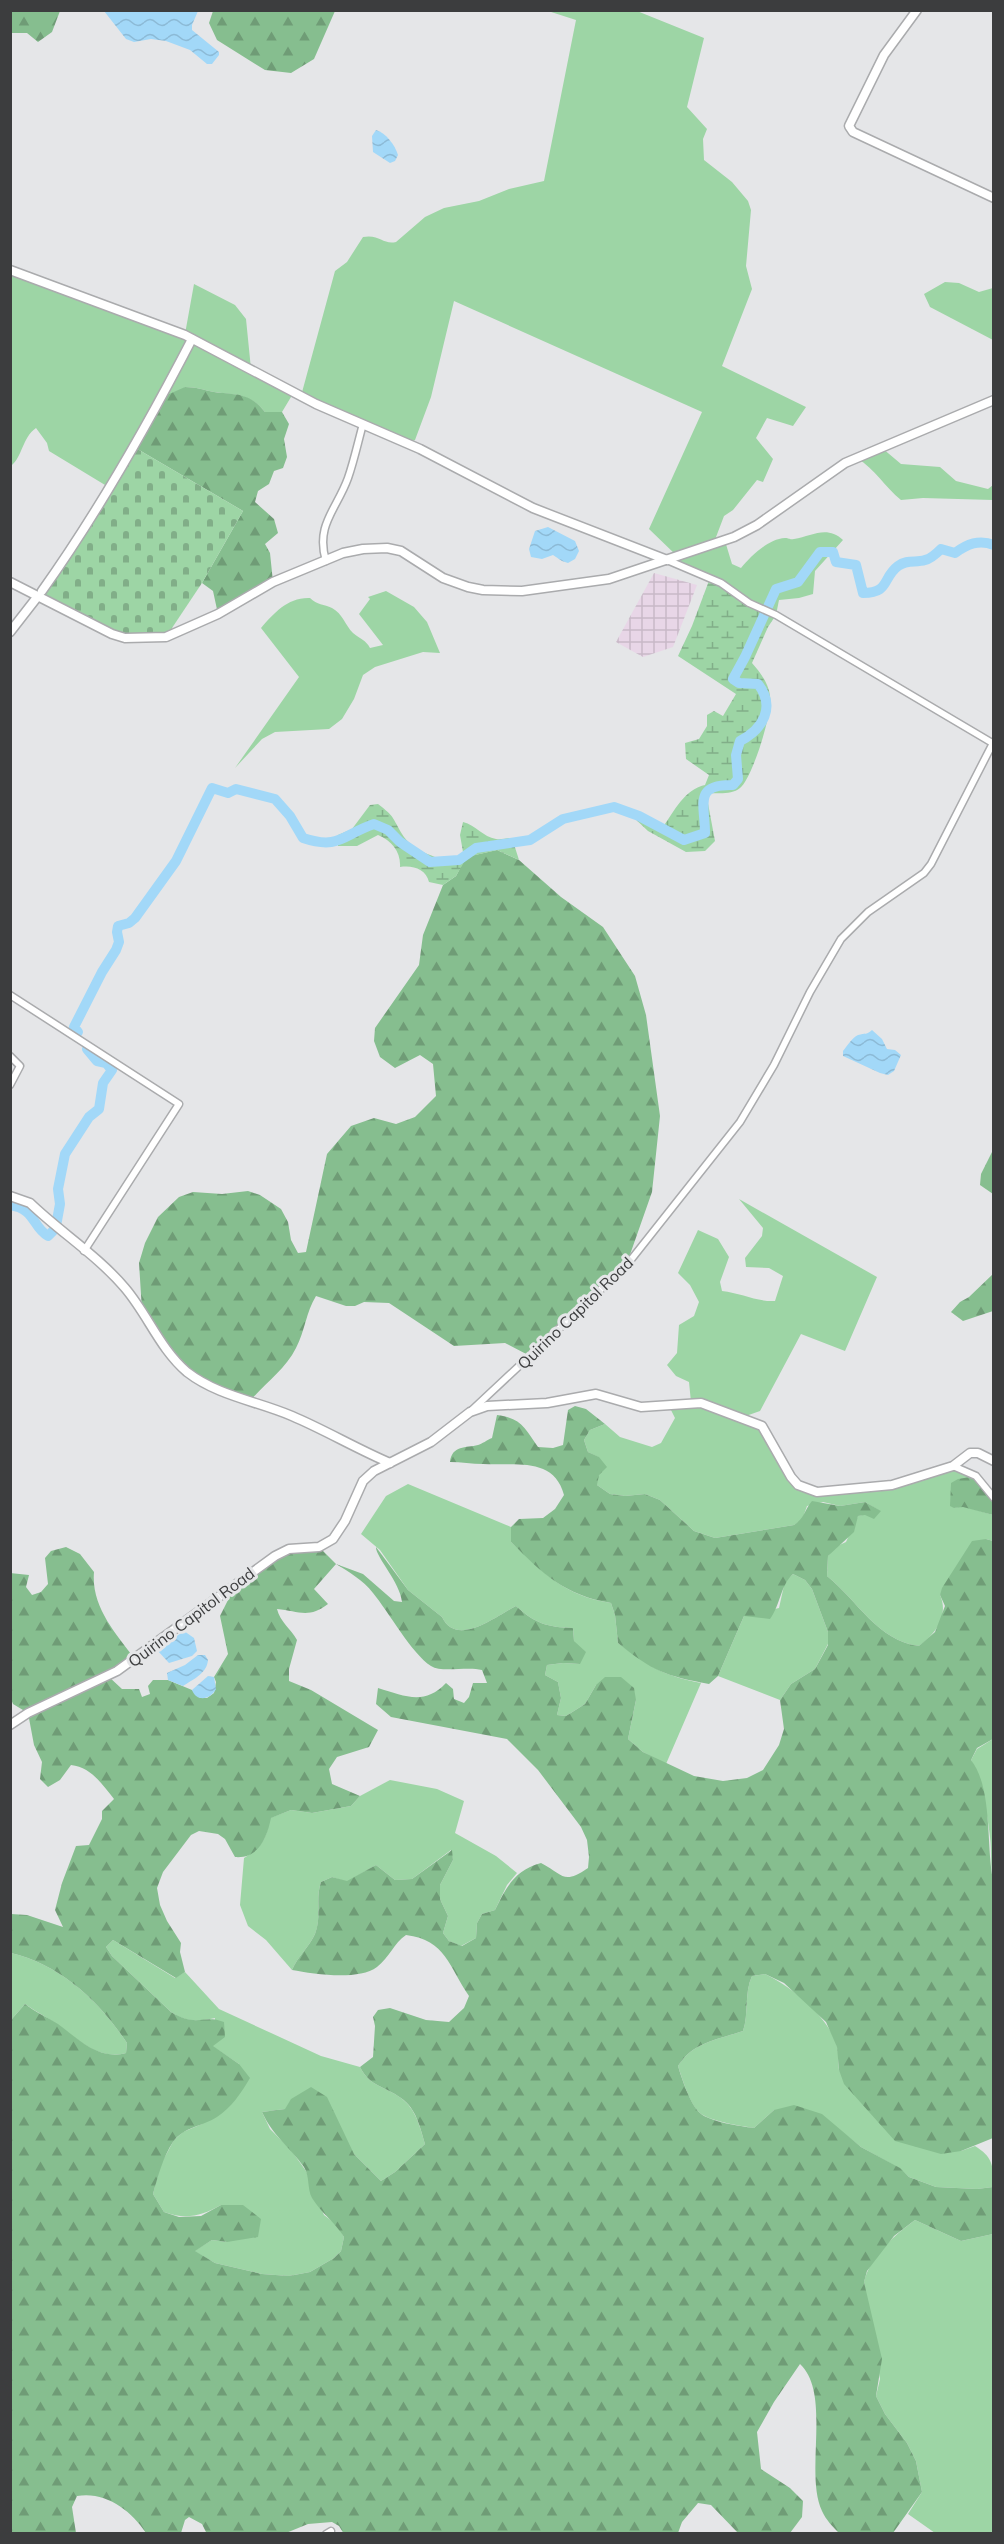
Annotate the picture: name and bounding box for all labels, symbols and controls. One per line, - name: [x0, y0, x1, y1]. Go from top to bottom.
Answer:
- street label: Quirino Capitol Road: [513, 1253, 637, 1373]
- street label: Quirino Capitol Road: [124, 1563, 258, 1671]

